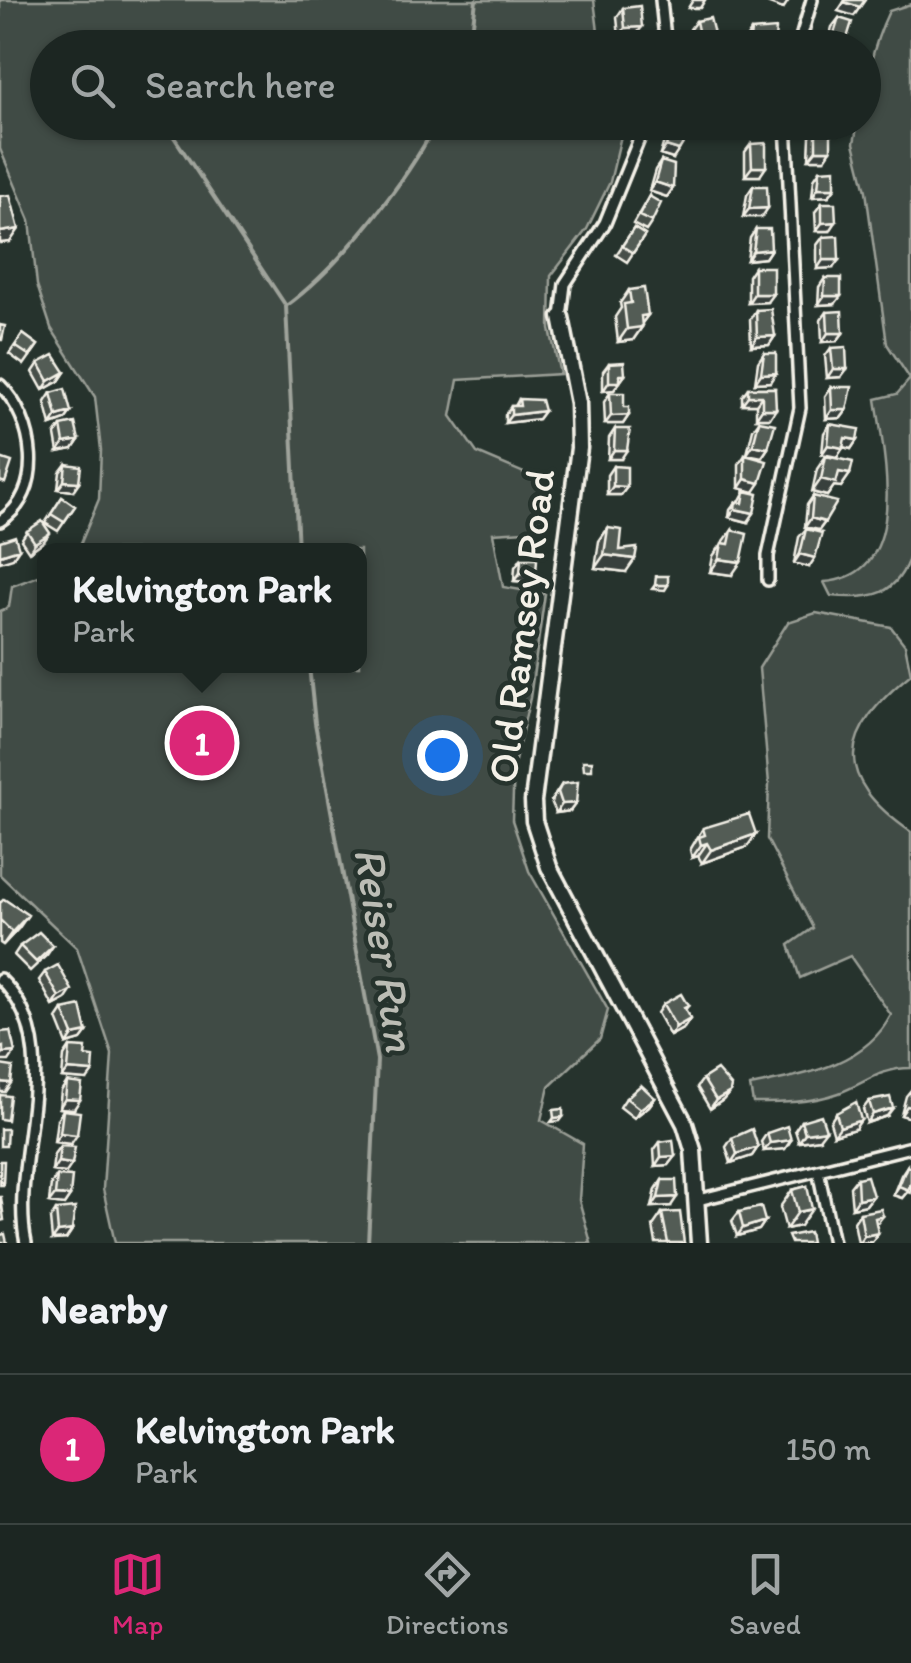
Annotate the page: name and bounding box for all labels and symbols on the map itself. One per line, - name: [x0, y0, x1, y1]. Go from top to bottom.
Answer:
- street label: Old Ramsey Road: [476, 466, 566, 786]
- pin: 1: [170, 706, 234, 780]
- your location: [417, 730, 468, 781]
- water label: Reiser Run: [343, 843, 429, 1056]

